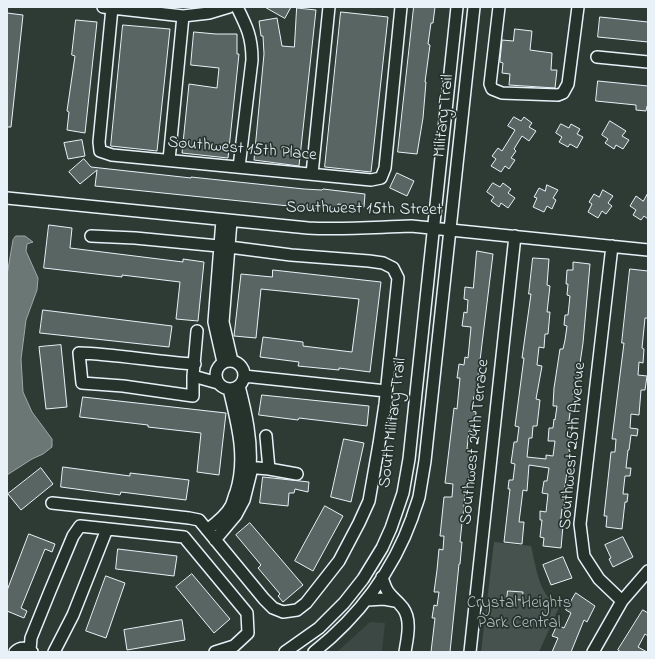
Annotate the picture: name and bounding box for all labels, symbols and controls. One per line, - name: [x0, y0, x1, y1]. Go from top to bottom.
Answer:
- street label: Military Trail: [431, 74, 459, 158]
- street label: Southwest 15th Place: [167, 133, 317, 167]
- street label: Southwest 15th Street: [286, 198, 442, 222]
- street label: South Military Trail: [376, 357, 412, 489]
- street label: Southwest 24th Terrace: [457, 358, 495, 526]
- street label: Southwest 25th Avenue: [557, 362, 591, 530]
- park label: Crystal Heights Park Central: [467, 594, 571, 634]

